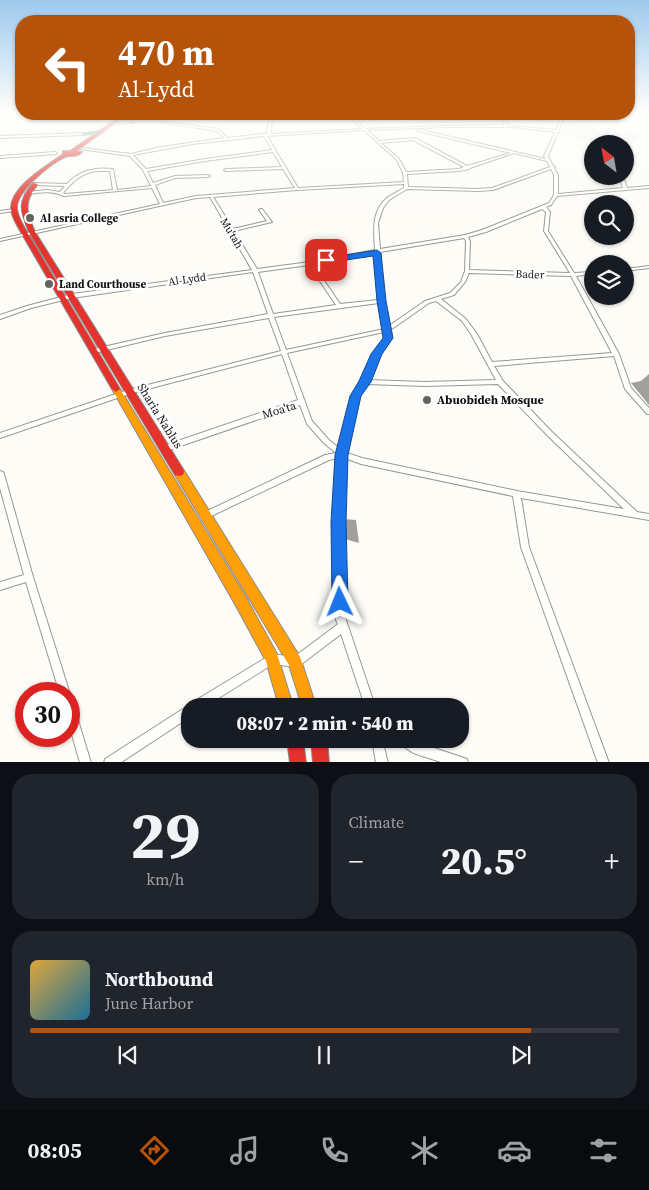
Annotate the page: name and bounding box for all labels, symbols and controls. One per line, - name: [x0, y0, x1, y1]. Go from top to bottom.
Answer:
- text: 470 m: [118, 29, 214, 77]
- icon: left: [35, 35, 100, 100]
- text: Al-Lydd: [118, 74, 194, 104]
- north arrow: [584, 135, 634, 185]
- map controls: [584, 135, 634, 305]
- button: search: [584, 195, 634, 245]
- place label: Al asria College: [40, 211, 119, 226]
- marker: Al asria College: [24, 212, 36, 224]
- street label: Mu'tah: [216, 215, 247, 252]
- pin: [305, 239, 347, 281]
- icon: arrive: [312, 246, 340, 274]
- button: layers: [584, 255, 634, 305]
- street label: Bader: [515, 266, 545, 283]
- street label: Al-Lydd: [167, 269, 208, 290]
- place label: Land Courthouse: [59, 277, 146, 292]
- marker: Land Courthouse: [43, 278, 55, 290]
- street label: Sharia Nablus: [134, 380, 186, 452]
- place label: Abuobideh Mosque: [437, 392, 544, 408]
- marker: Abuobideh Mosque: [421, 394, 433, 406]
- street label: Moa'ta: [260, 397, 299, 423]
- position arrow: [313, 575, 365, 627]
- speed limit sign: 30: [15, 682, 80, 747]
- text: 08:07 · 2 min · 540 m: [236, 710, 414, 736]
- text: 29: [130, 791, 200, 880]
- text: Climate: [349, 811, 404, 833]
- text: 20.5°: [440, 835, 527, 887]
- text: −: [349, 842, 363, 880]
- text: +: [604, 842, 619, 880]
- text: km/h: [146, 868, 184, 890]
- text: Northbound: [105, 966, 213, 992]
- text: June Harbor: [105, 992, 193, 1014]
- icon: previous: [114, 1041, 142, 1069]
- icon: pause: [310, 1041, 338, 1069]
- icon: next: [507, 1041, 535, 1069]
- icon: directions: [137, 1133, 172, 1168]
- icon: music: [227, 1133, 262, 1168]
- icon: phone: [317, 1133, 352, 1168]
- icon: climate: [407, 1133, 442, 1168]
- icon: car: [497, 1133, 532, 1168]
- icon: filters: [586, 1133, 621, 1168]
- text: 08:05: [27, 1135, 82, 1165]

